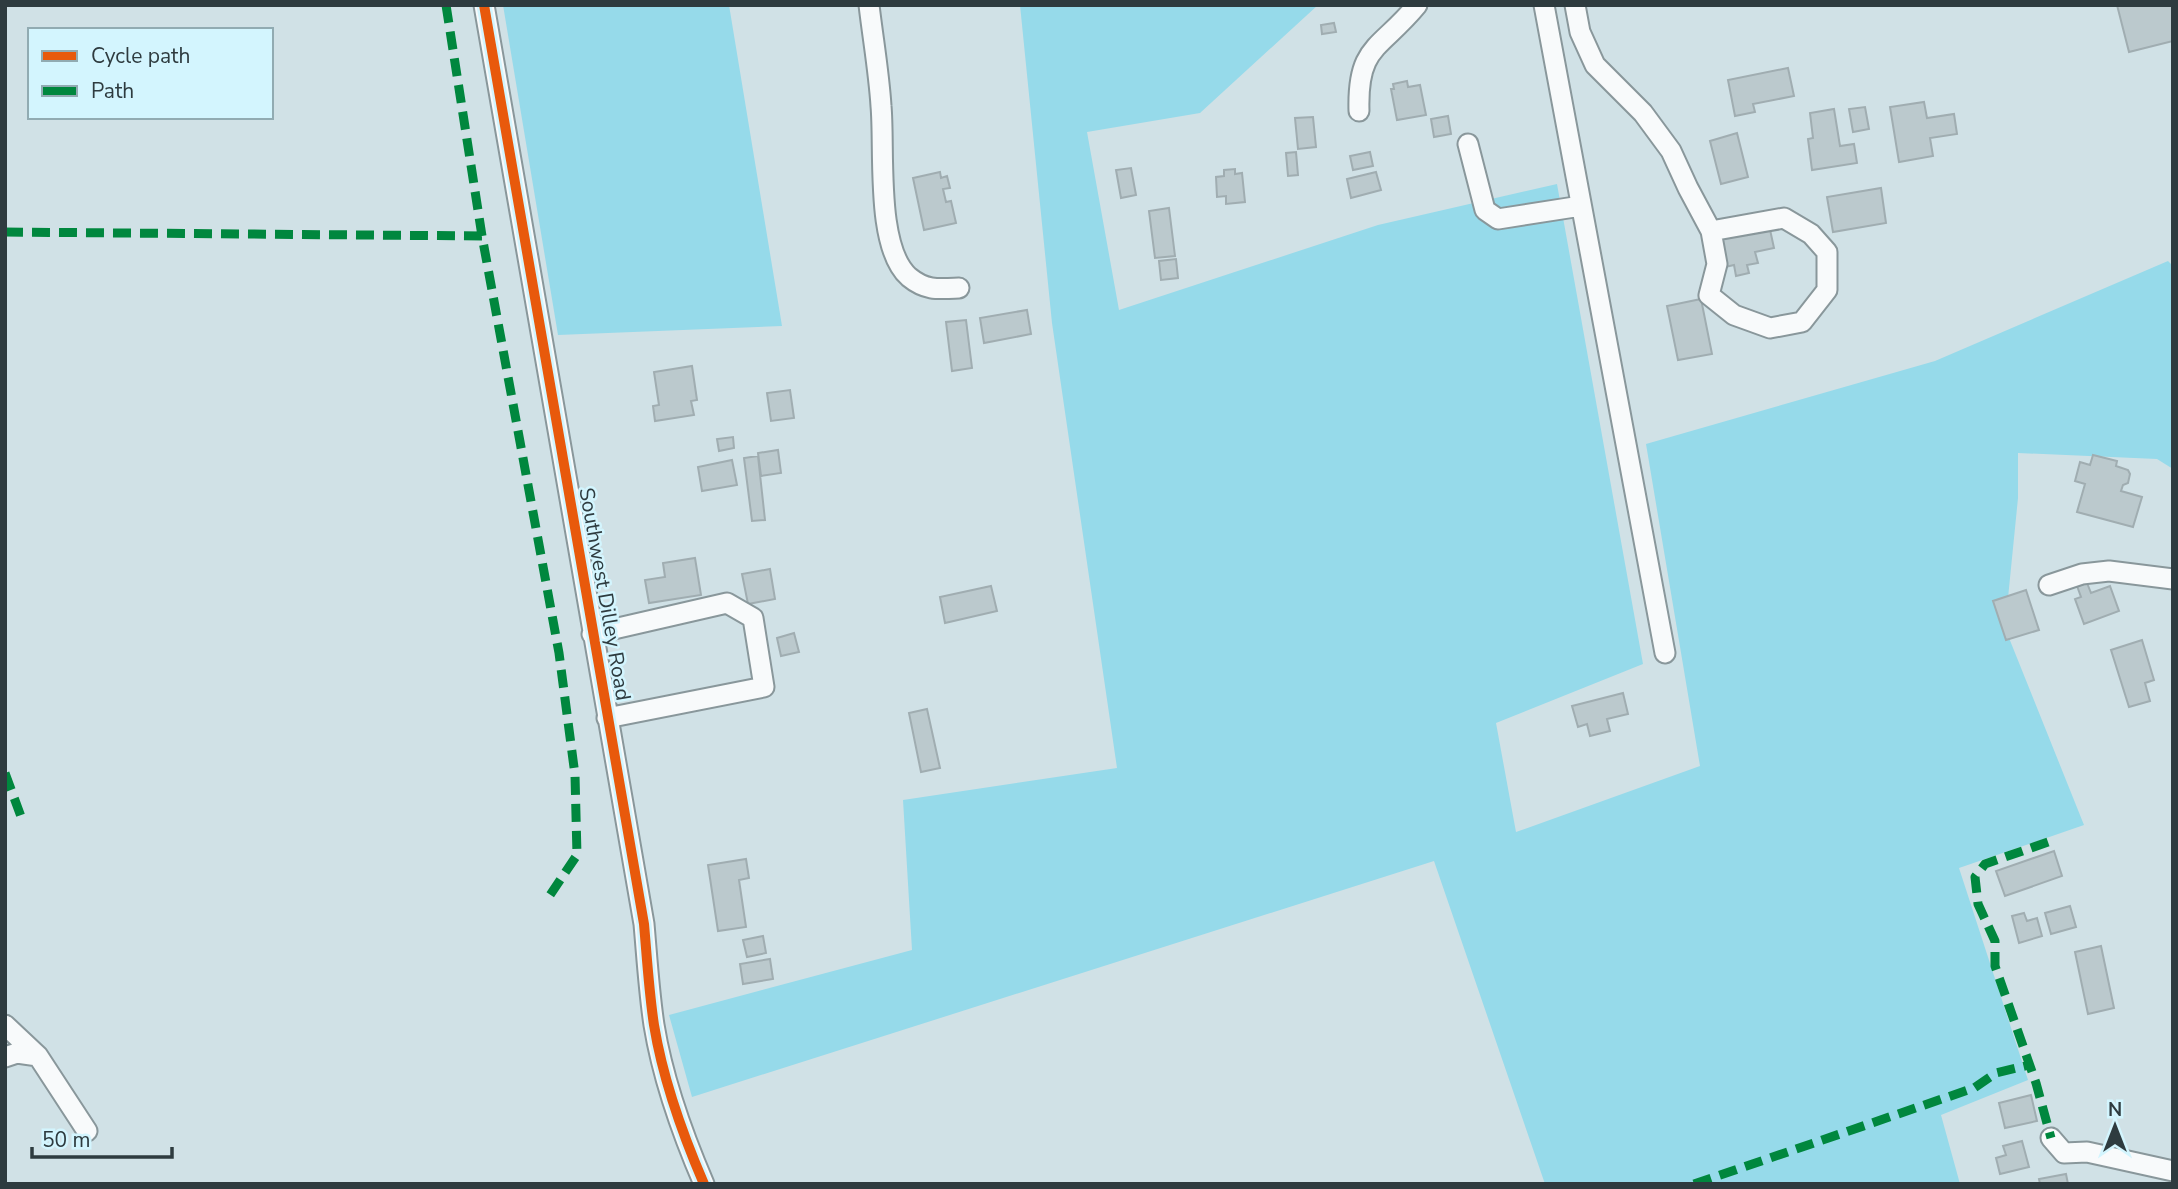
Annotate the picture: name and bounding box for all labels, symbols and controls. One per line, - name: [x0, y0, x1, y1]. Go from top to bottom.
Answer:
- legend: [28, 28, 273, 119]
- text: Cycle path: [91, 42, 190, 70]
- text: Path: [91, 77, 134, 105]
- street label: Southwest Dilley Road: [572, 485, 638, 703]
- north arrow: [2080, 1091, 2150, 1161]
- text: N: [2108, 1097, 2122, 1123]
- scale bar: [32, 1116, 172, 1160]
- text: 50 m: [42, 1126, 91, 1154]

